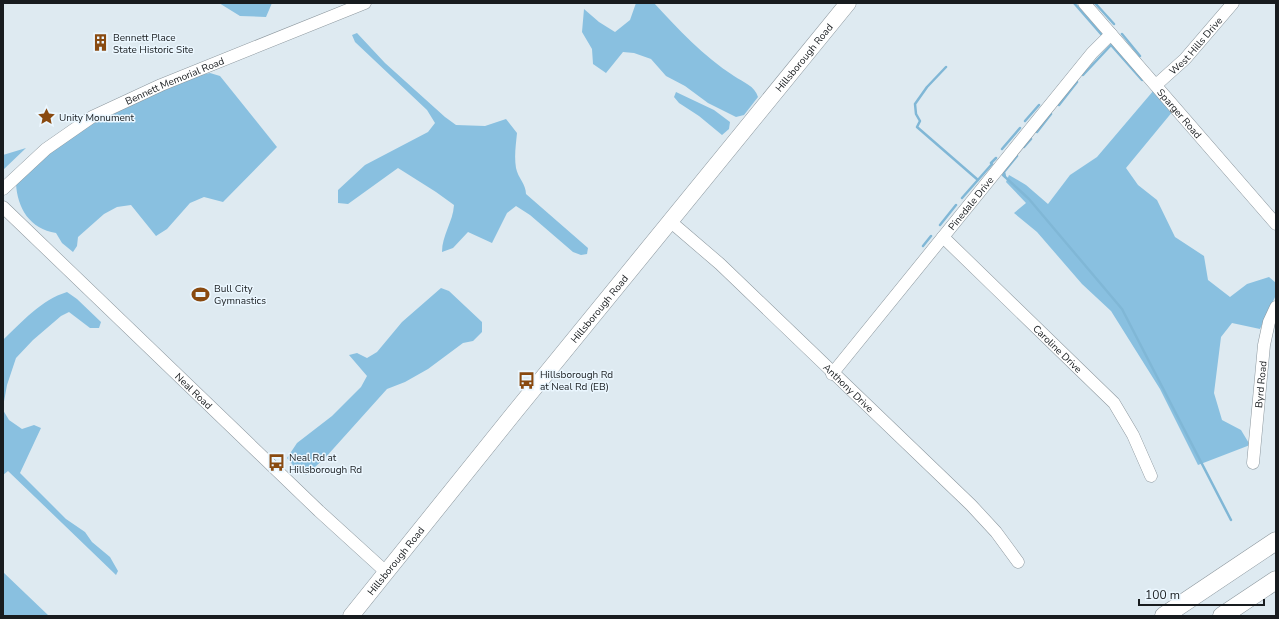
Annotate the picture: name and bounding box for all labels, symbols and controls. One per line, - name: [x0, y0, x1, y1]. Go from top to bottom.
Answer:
- street label: West Hills Drive: [1166, 14, 1226, 78]
- street label: Hillsborough Road: [772, 21, 837, 95]
- place label: Bennett Place State Historic Site: [113, 31, 193, 57]
- building icon: Bennett Place State Historic Site: [90, 33, 110, 53]
- street label: Bennett Memorial Road: [123, 54, 227, 109]
- street label: Sparger Road: [1154, 86, 1205, 142]
- place icon: Unity Monument: [36, 107, 56, 127]
- place label: Unity Monument: [59, 111, 135, 125]
- street label: Pinedale Drive: [945, 174, 997, 233]
- street label: Hillsborough Road: [568, 272, 632, 346]
- place label: Bull City Gymnastics: [214, 282, 266, 308]
- sports icon: Bull City Gymnastics: [191, 284, 211, 304]
- street label: Caroline Drive: [1029, 322, 1085, 376]
- street label: Byrd Road: [1252, 360, 1271, 409]
- street label: Anthony Drive: [820, 361, 876, 416]
- place label: Hillsborough Rd at Neal Rd (EB): [540, 368, 613, 394]
- street label: Neal Road: [172, 370, 215, 413]
- bus stop icon: Hillsborough Rd at Neal Rd (EB): [517, 370, 537, 390]
- place label: Neal Rd at Hillsborough Rd: [289, 451, 362, 477]
- bus stop icon: Neal Rd at Hillsborough Rd: [266, 453, 286, 473]
- street label: Hillsborough Road: [364, 524, 428, 598]
- scale bar: [1139, 581, 1264, 607]
- text: 100 m: [1145, 587, 1180, 603]

